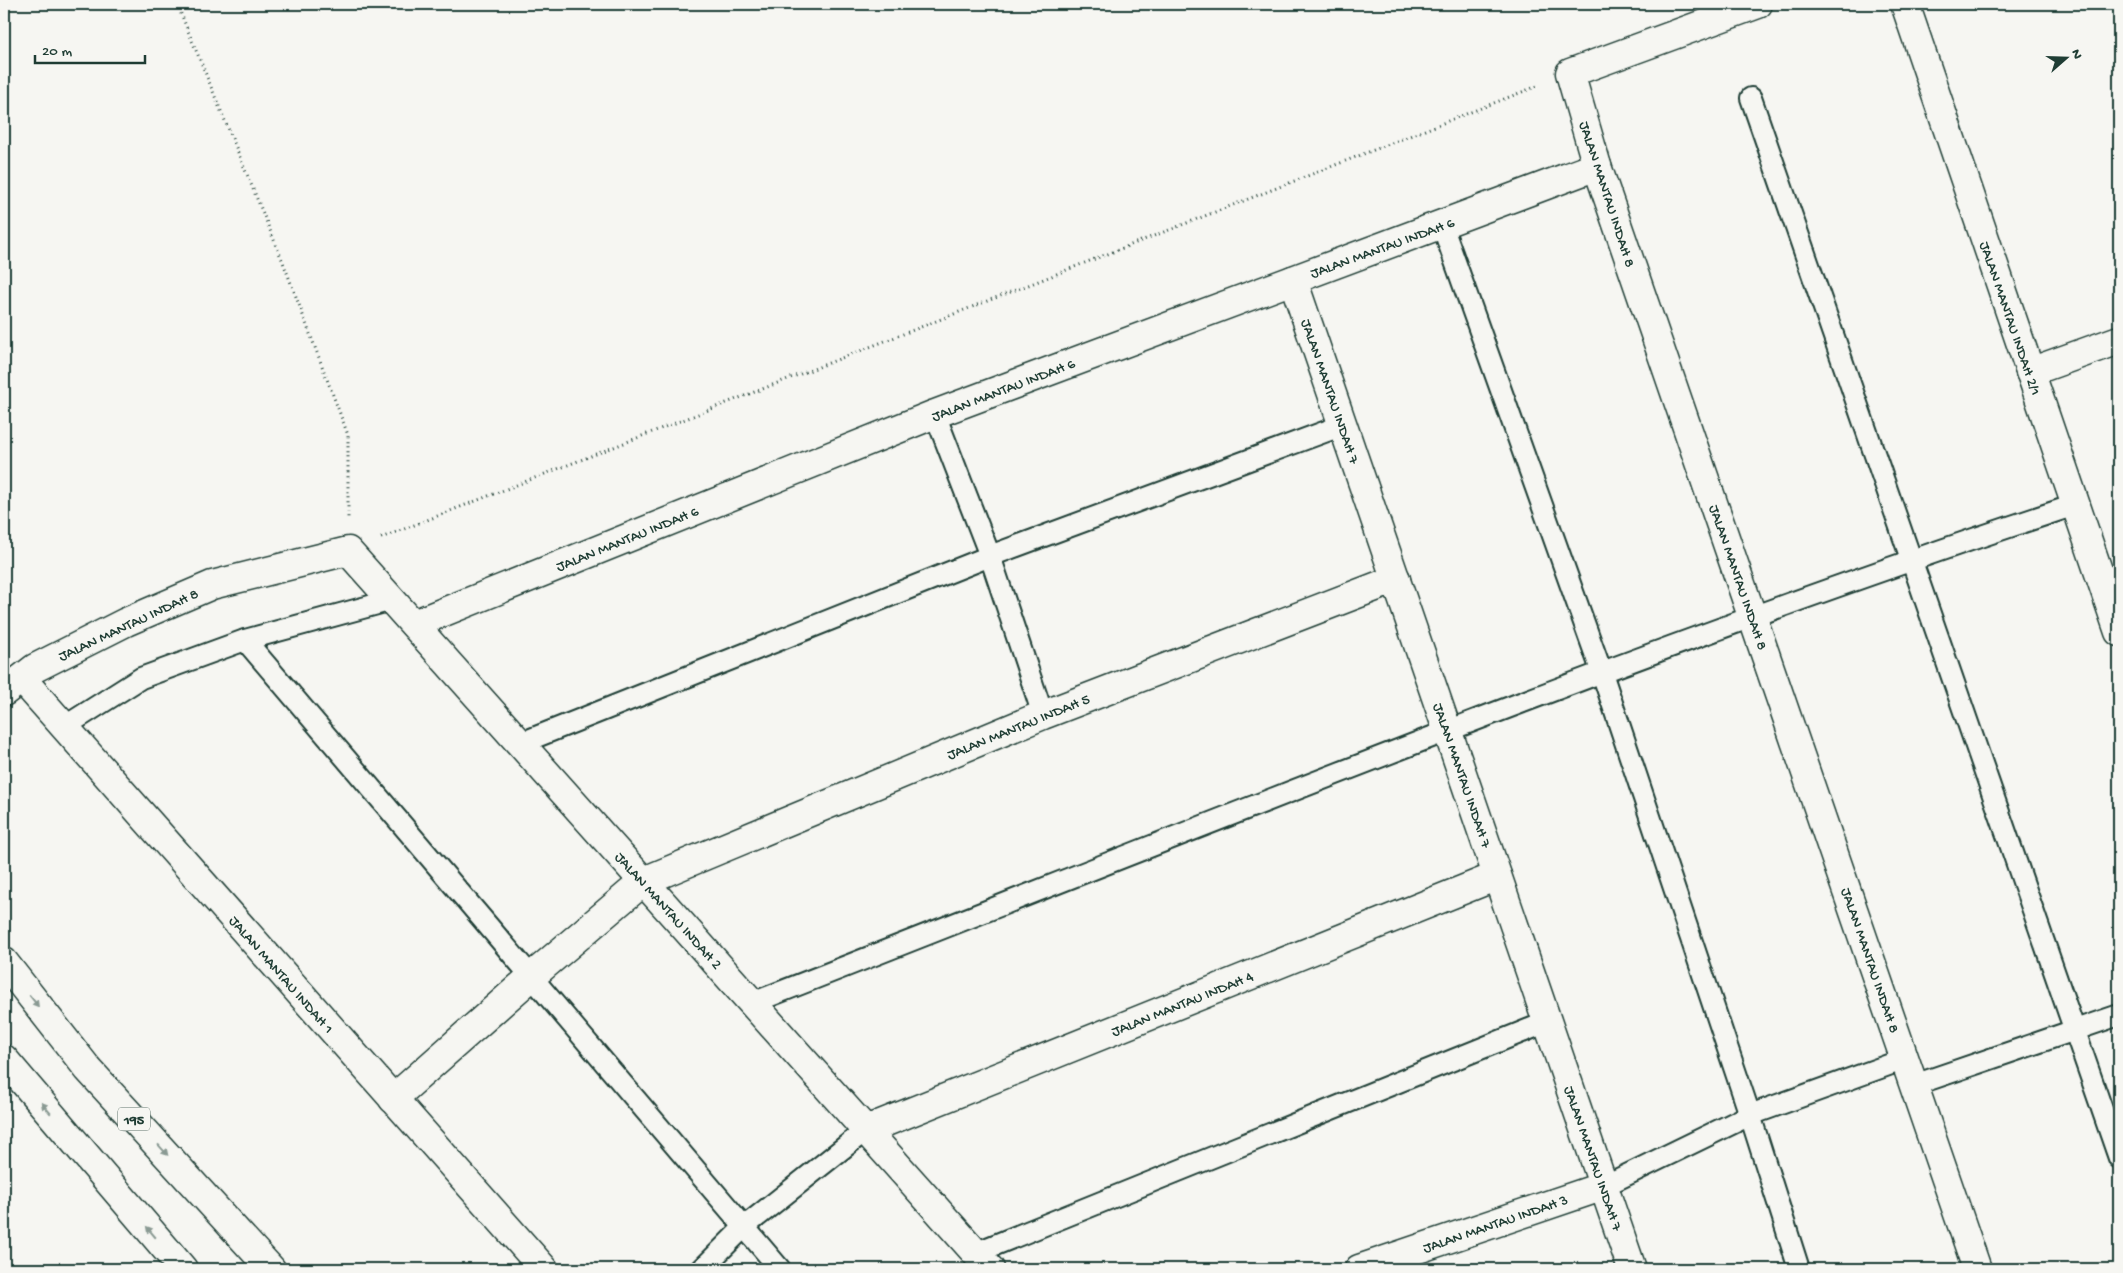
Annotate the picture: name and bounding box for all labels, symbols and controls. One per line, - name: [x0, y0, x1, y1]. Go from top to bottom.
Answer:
- scale bar: [35, 32, 145, 64]
- north arrow: [2040, 32, 2090, 82]
- text: 20 m: [42, 43, 72, 61]
- text: N: [2066, 47, 2085, 62]
- street label: JALAN MANTAU INDAH 8: [1574, 119, 1638, 270]
- street label: JALAN MANTAU INDAH 6: [1308, 214, 1458, 283]
- street label: JALAN MANTAU INDAH 2/1: [1974, 239, 2044, 398]
- street label: JALAN MANTAU INDAH 7: [1296, 317, 1363, 468]
- street label: JALAN MANTAU INDAH 6: [929, 355, 1078, 427]
- street label: JALAN MANTAU INDAH 6: [554, 503, 702, 577]
- street label: JALAN MANTAU INDAH 8: [1704, 503, 1770, 653]
- street label: JALAN MANTAU INDAH 8: [56, 585, 202, 666]
- street label: JALAN MANTAU INDAH 5: [945, 691, 1093, 765]
- street label: JALAN MANTAU INDAH 7: [1428, 701, 1495, 852]
- street label: JALAN MANTAU INDAH 2: [610, 849, 725, 974]
- street label: JALAN MANTAU INDAH 8: [1836, 886, 1902, 1036]
- street label: JALAN MANTAU INDAH 1: [224, 913, 337, 1038]
- street label: JALAN MANTAU INDAH 4: [1109, 968, 1256, 1042]
- one-way arrow: [29, 994, 39, 1007]
- street label: JALAN MANTAU INDAH 7: [1559, 1084, 1626, 1235]
- one-way arrow: [40, 1103, 52, 1115]
- road number: 195: [118, 1108, 150, 1130]
- one-way arrow: [157, 1144, 168, 1157]
- street label: JALAN MANTAU INDAH 3: [1421, 1192, 1571, 1258]
- one-way arrow: [146, 1226, 157, 1239]

